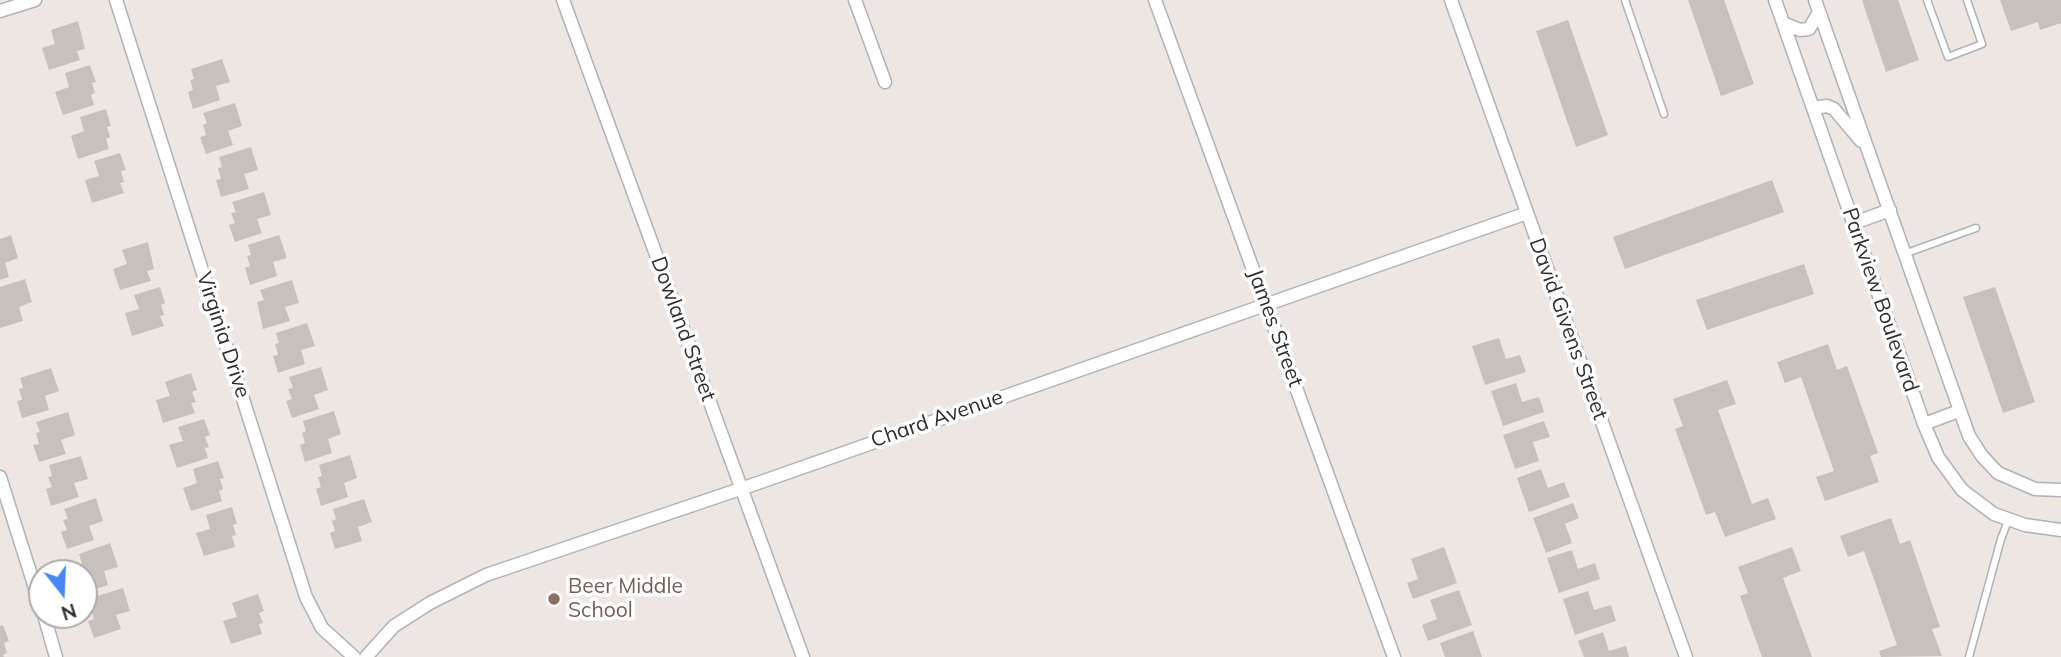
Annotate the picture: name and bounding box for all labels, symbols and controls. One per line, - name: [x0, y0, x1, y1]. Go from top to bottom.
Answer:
- street label: Parkview Boulevard: [1837, 204, 1923, 396]
- street label: David Givens Street: [1523, 235, 1613, 423]
- street label: Dowland Street: [645, 253, 721, 405]
- street label: James Street: [1242, 266, 1308, 390]
- street label: Virginia Drive: [191, 269, 255, 401]
- street label: Chard Avenue: [868, 385, 1006, 453]
- north arrow: [28, 559, 98, 629]
- place label: Beer Middle School: [568, 574, 683, 624]
- marker: Beer Middle School: [546, 591, 562, 607]
- text: N: [58, 598, 79, 626]

